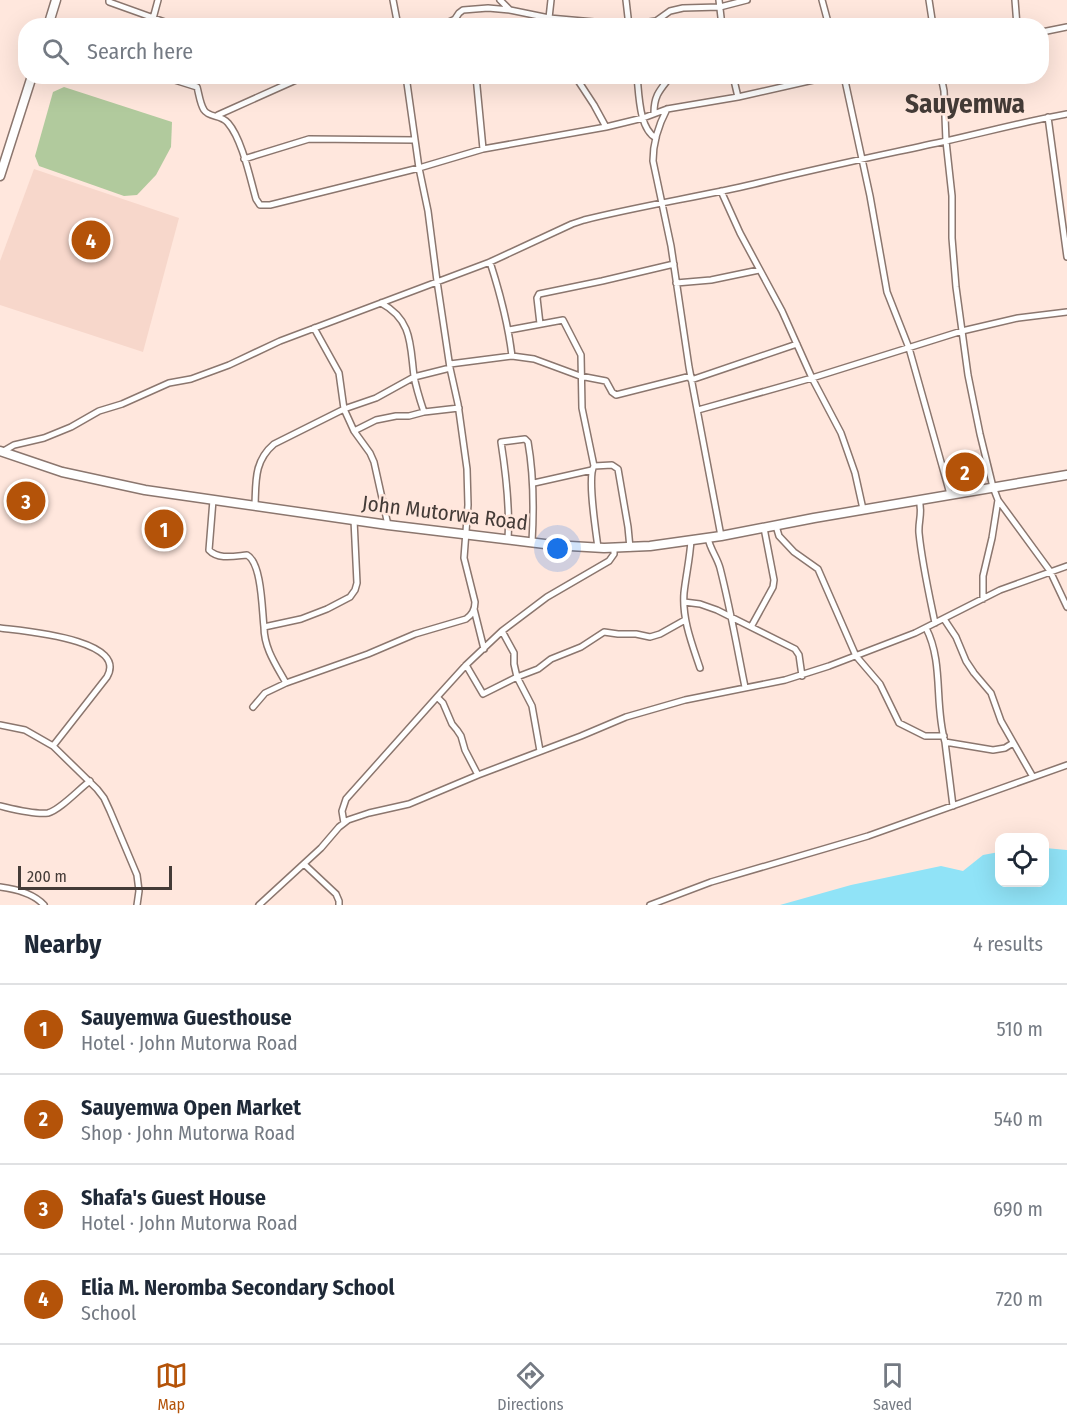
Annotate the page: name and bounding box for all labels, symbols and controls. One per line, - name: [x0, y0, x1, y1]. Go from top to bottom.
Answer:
- search box: [18, 18, 1049, 84]
- icon: search: [39, 35, 72, 68]
- text: Search here: [87, 38, 193, 65]
- district label: Sauyemwa: [905, 88, 1025, 120]
- pin: 4: [72, 218, 110, 262]
- pin: 2: [946, 450, 984, 494]
- pin: 3: [6, 478, 46, 524]
- street label: John Mutorwa Road: [361, 490, 529, 536]
- pin: 1: [144, 506, 184, 552]
- your location: [543, 534, 572, 563]
- map controls: [995, 833, 1049, 887]
- button: locate: [995, 833, 1049, 887]
- scale bar: [18, 863, 172, 890]
- text: 200 m: [27, 867, 67, 886]
- text: Nearby: [24, 929, 101, 960]
- text: 4 results: [973, 932, 1043, 956]
- text: Sauyemwa Guesthouse: [81, 1004, 292, 1031]
- text: 1: [39, 1017, 48, 1041]
- text: 510 m: [997, 1017, 1043, 1041]
- text: Hotel · John Mutorwa Road: [81, 1031, 298, 1055]
- text: Sauyemwa Open Market: [81, 1094, 301, 1121]
- text: 2: [39, 1107, 48, 1131]
- text: 540 m: [994, 1107, 1043, 1131]
- text: Shop · John Mutorwa Road: [81, 1121, 295, 1145]
- text: Shafa's Guest House: [81, 1184, 266, 1211]
- text: 3: [39, 1197, 48, 1221]
- text: 690 m: [993, 1197, 1043, 1221]
- text: Hotel · John Mutorwa Road: [81, 1211, 298, 1235]
- text: Elia M. Neromba Secondary School: [81, 1274, 395, 1301]
- text: 4: [38, 1287, 49, 1311]
- text: 720 m: [996, 1287, 1043, 1311]
- text: School: [81, 1301, 136, 1325]
- tab: Map: [155, 1359, 188, 1414]
- tab: Directions: [497, 1359, 564, 1414]
- tab: Saved: [873, 1359, 912, 1414]

